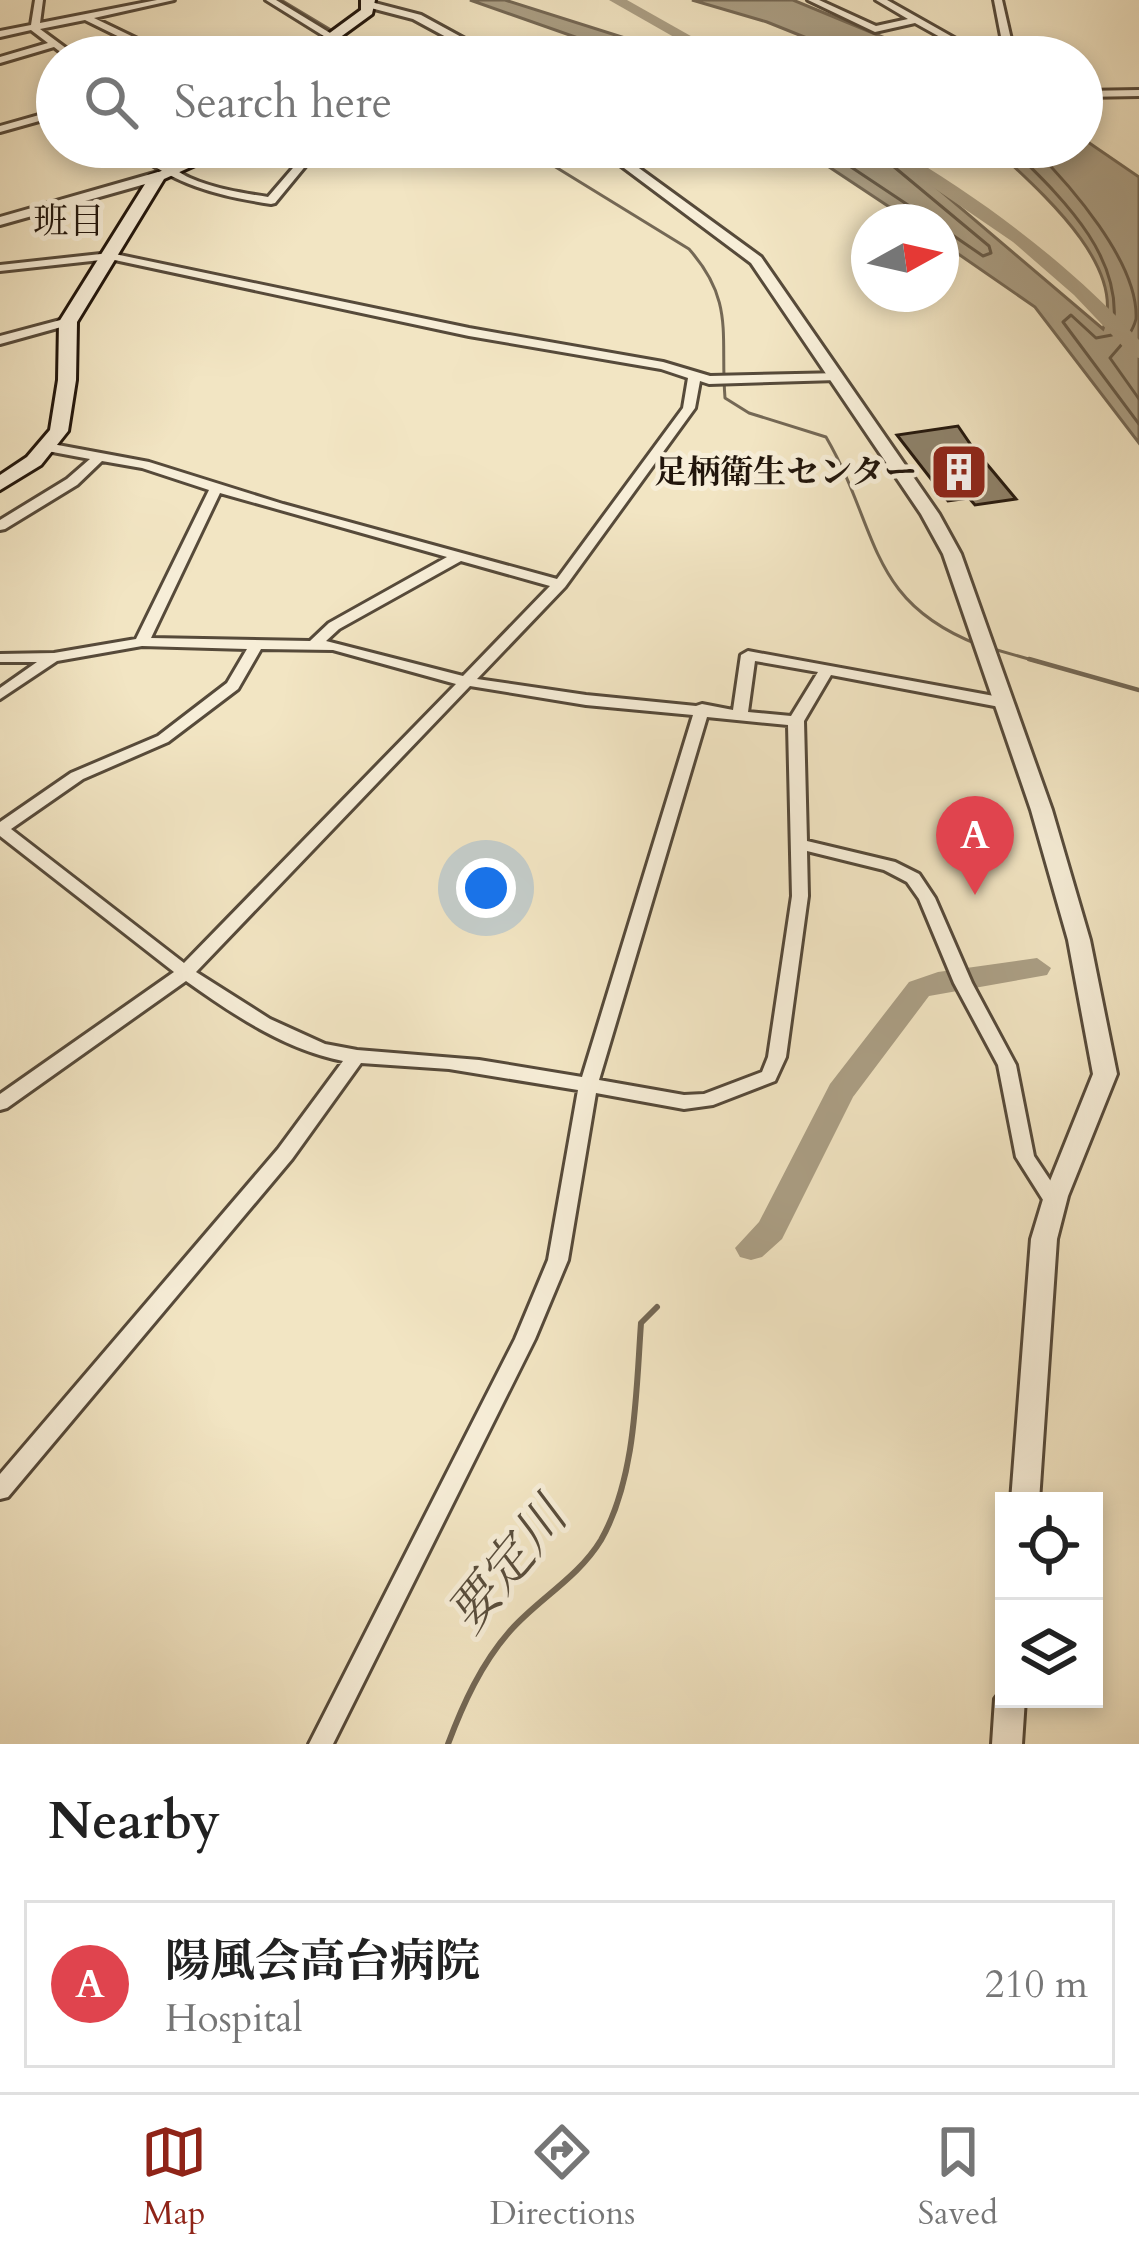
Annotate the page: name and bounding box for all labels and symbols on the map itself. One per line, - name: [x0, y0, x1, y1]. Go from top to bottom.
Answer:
- district label: 班目: [33, 197, 105, 246]
- north arrow: [851, 204, 959, 312]
- building icon: 足柄衛生センター: [928, 441, 990, 503]
- place label: 足柄衛生センター: [654, 450, 917, 495]
- pin: A: [936, 796, 1014, 895]
- your location: [456, 858, 516, 918]
- water label: 要定川: [433, 1481, 586, 1647]

